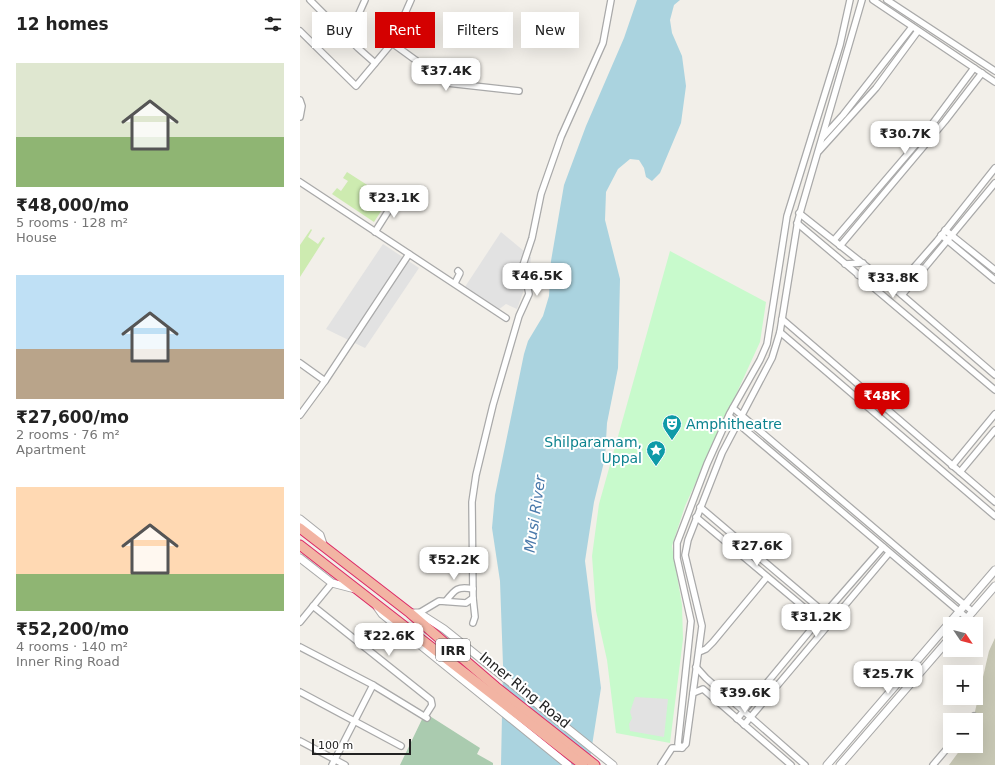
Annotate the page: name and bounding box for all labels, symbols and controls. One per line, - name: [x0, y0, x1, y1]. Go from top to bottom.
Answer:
- chip: Buy: [312, 12, 367, 48]
- chip: Rent: [375, 12, 435, 48]
- chip: Filters: [443, 12, 513, 48]
- chip: New: [521, 12, 579, 48]
- icon: filters: [262, 13, 284, 35]
- text: 12 homes: [16, 14, 109, 34]
- pin: ₹37.4K: [413, 58, 479, 92]
- text: ₹37.4K: [420, 63, 472, 78]
- icon: home: [114, 89, 186, 161]
- pin: ₹30.7K: [872, 121, 938, 155]
- text: ₹30.7K: [879, 126, 931, 141]
- pin: ₹23.1K: [361, 185, 427, 219]
- text: ₹23.1K: [368, 190, 420, 205]
- text: ₹48,000/mo: [16, 195, 129, 215]
- text: 5 rooms · 128 m²: [16, 215, 128, 230]
- text: House: [16, 230, 57, 245]
- pin: ₹46.5K: [504, 263, 570, 297]
- pin: ₹33.8K: [860, 265, 926, 299]
- text: ₹46.5K: [511, 268, 563, 283]
- text: ₹33.8K: [867, 270, 919, 285]
- icon: home: [114, 301, 186, 373]
- pin: ₹48K: [858, 383, 906, 417]
- text: ₹48K: [863, 388, 901, 403]
- text: ₹27,600/mo: [16, 407, 129, 427]
- theatre icon: Amphitheatre: [661, 413, 683, 441]
- place label: Amphitheatre: [686, 416, 782, 432]
- text: 2 rooms · 76 m²: [16, 427, 120, 442]
- place label: Shilparamam, Uppal: [544, 434, 642, 466]
- place icon: Shilparamam, Uppal: [645, 439, 667, 467]
- text: Apartment: [16, 442, 86, 457]
- water label: Musi River: [521, 473, 549, 554]
- icon: home: [114, 513, 186, 585]
- pin: ₹27.6K: [724, 533, 790, 567]
- text: ₹27.6K: [731, 538, 783, 553]
- pin: ₹52.2K: [421, 547, 487, 581]
- text: ₹52.2K: [428, 552, 480, 567]
- pin: ₹31.2K: [783, 604, 849, 638]
- text: ₹31.2K: [790, 609, 842, 624]
- north arrow: [943, 617, 983, 657]
- map controls: [943, 617, 983, 753]
- text: ₹52,200/mo: [16, 619, 129, 639]
- pin: ₹22.6K: [356, 623, 422, 657]
- text: ₹22.6K: [363, 628, 415, 643]
- text: 4 rooms · 140 m²: [16, 639, 128, 654]
- road number: IRR: [436, 639, 470, 661]
- street label: Inner Ring Road: [477, 649, 573, 731]
- text: Inner Ring Road: [16, 654, 120, 669]
- pin: ₹25.7K: [855, 661, 921, 695]
- button: +: [943, 665, 983, 705]
- text: ₹25.7K: [862, 666, 914, 681]
- pin: ₹39.6K: [712, 680, 778, 714]
- text: ₹39.6K: [719, 685, 771, 700]
- button: −: [943, 713, 983, 753]
- scale bar: [312, 737, 411, 756]
- text: 100 m: [318, 739, 353, 752]

